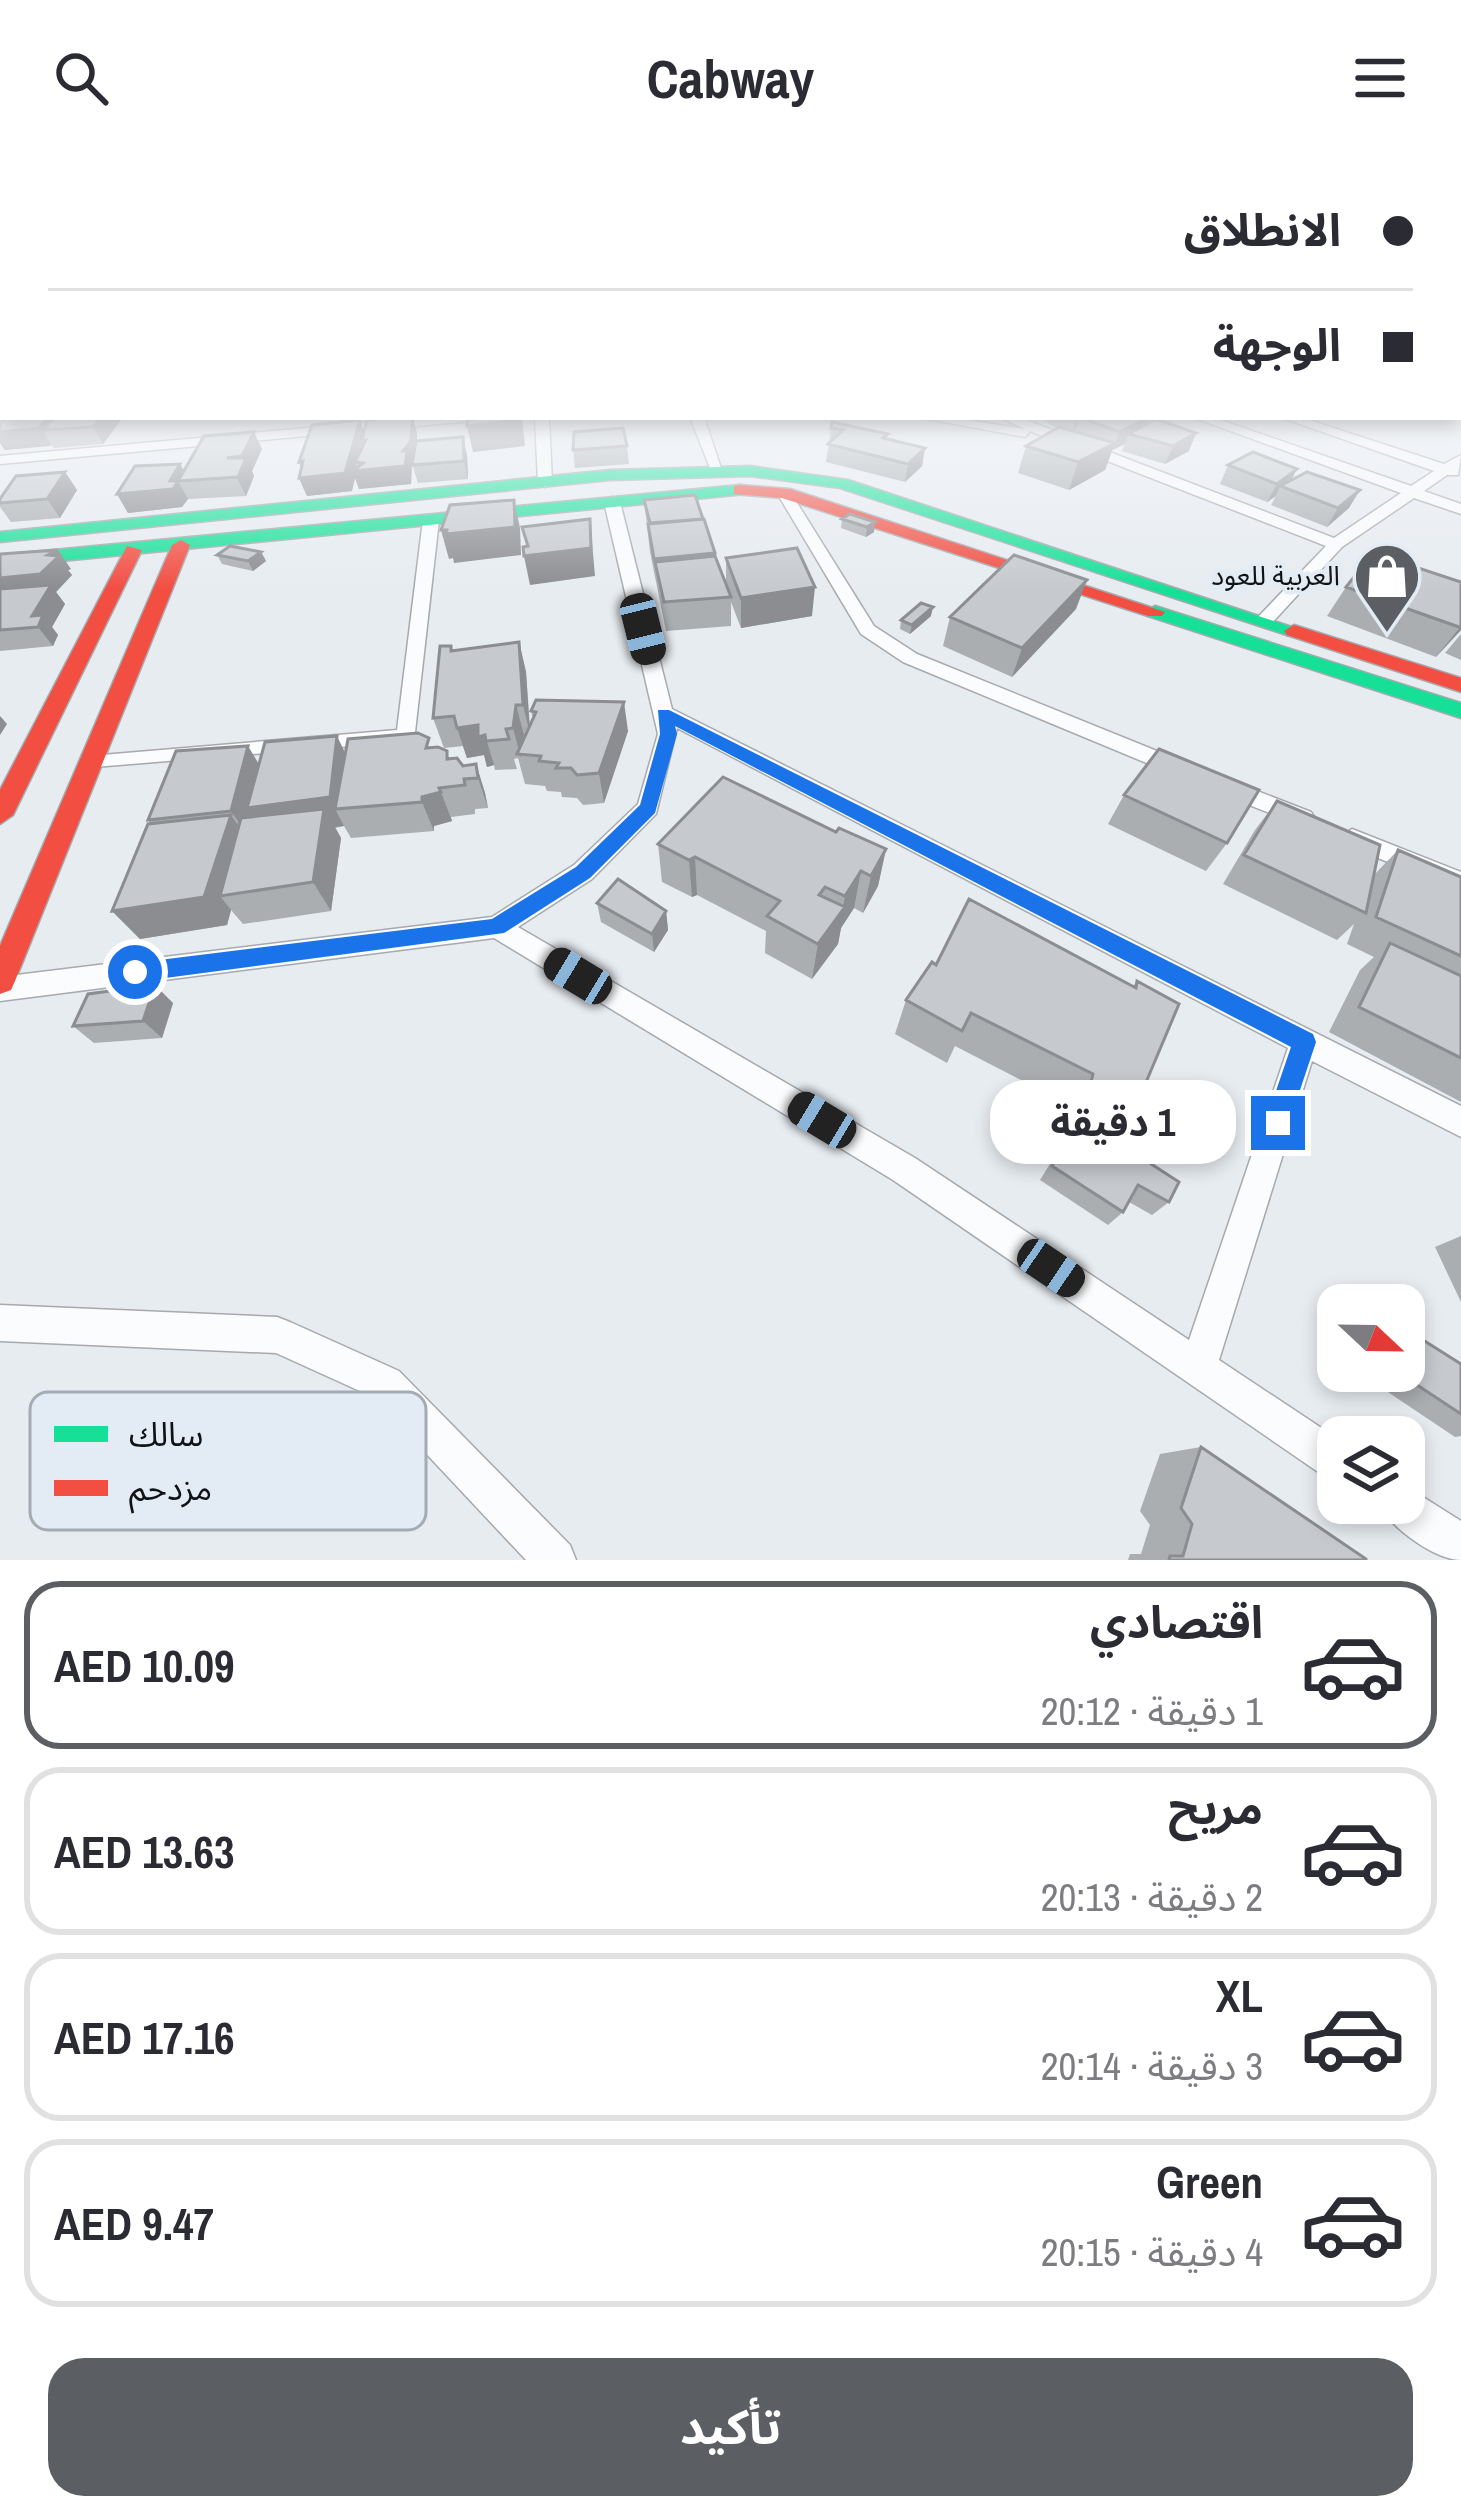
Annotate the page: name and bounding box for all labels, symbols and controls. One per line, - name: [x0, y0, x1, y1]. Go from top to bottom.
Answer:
- text: Cabway: [647, 42, 814, 115]
- icon: search: [48, 45, 114, 111]
- icon: menu: [1347, 45, 1413, 111]
- text: الانطلاق: [1184, 199, 1341, 260]
- text: الوجهة: [1213, 314, 1341, 375]
- shop icon: العربية للعود: [1352, 541, 1422, 635]
- place label: العربية للعود: [1211, 557, 1340, 593]
- car: [617, 590, 669, 668]
- car: [538, 942, 618, 1010]
- route start: [108, 945, 162, 999]
- callout: 1 دقيقة: [990, 1081, 1236, 1165]
- car: [782, 1086, 862, 1154]
- text: 1 دقيقة: [1051, 1096, 1175, 1148]
- route end: [1251, 1096, 1305, 1150]
- car: [1011, 1233, 1091, 1303]
- north arrow: [1317, 1284, 1425, 1392]
- map controls: [1317, 1284, 1425, 1524]
- legend: [30, 1392, 426, 1530]
- text: سالك: [129, 1412, 203, 1456]
- button: layers: [1317, 1416, 1425, 1524]
- text: مزدحم: [129, 1466, 212, 1514]
- text: اقتصادي: [1090, 1591, 1263, 1652]
- icon: car: [1299, 1611, 1407, 1719]
- text: AED 10.09: [54, 1635, 235, 1696]
- text: 1 دقيقة · 20:12: [1041, 1685, 1263, 1737]
- text: مريح: [1168, 1777, 1263, 1838]
- icon: car: [1299, 1797, 1407, 1905]
- text: AED 13.63: [54, 1821, 235, 1882]
- text: 2 دقيقة · 20:13: [1041, 1871, 1263, 1923]
- text: XL: [1216, 1965, 1263, 2026]
- icon: car: [1299, 1983, 1407, 2091]
- text: AED 17.16: [54, 2007, 235, 2068]
- text: 3 دقيقة · 20:14: [1041, 2040, 1263, 2092]
- text: Green: [1156, 2151, 1263, 2212]
- icon: car: [1299, 2169, 1407, 2277]
- text: AED 9.47: [54, 2193, 214, 2254]
- text: 4 دقيقة · 20:15: [1041, 2226, 1263, 2278]
- button: تأكيد: [48, 2358, 1413, 2496]

